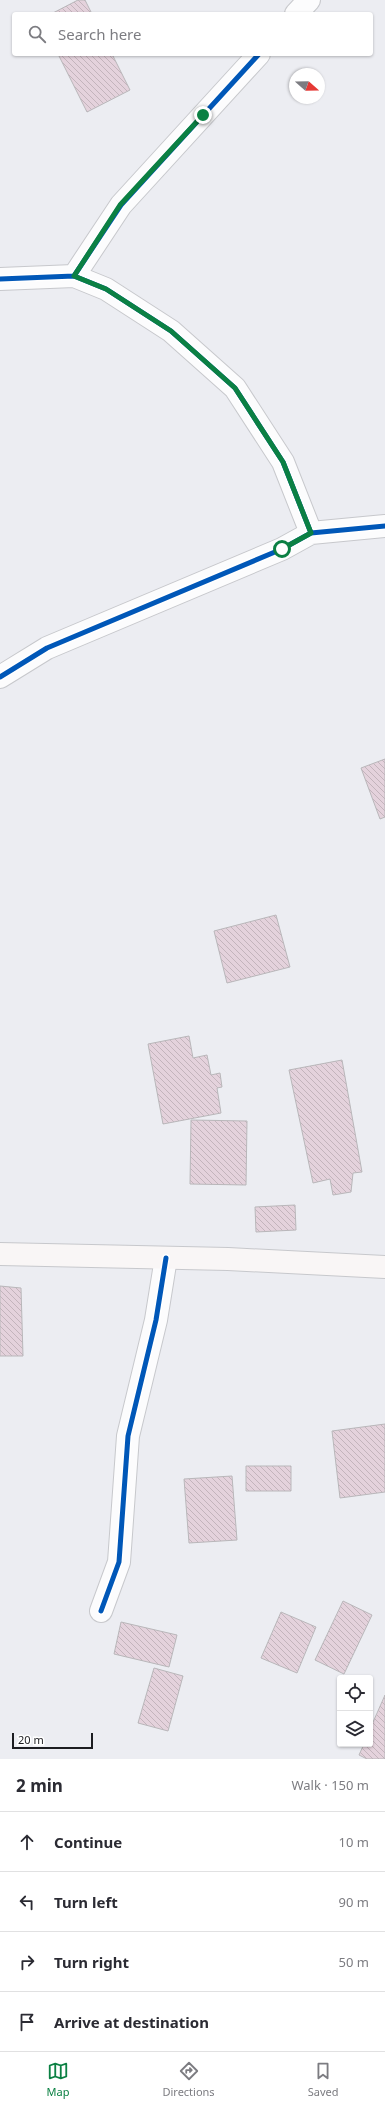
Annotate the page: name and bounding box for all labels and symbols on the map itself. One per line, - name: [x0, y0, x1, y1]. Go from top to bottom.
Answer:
- north arrow: [289, 68, 325, 104]
- route end: [194, 106, 212, 124]
- route start: [273, 540, 291, 558]
- scale bar: [12, 1731, 93, 1750]

